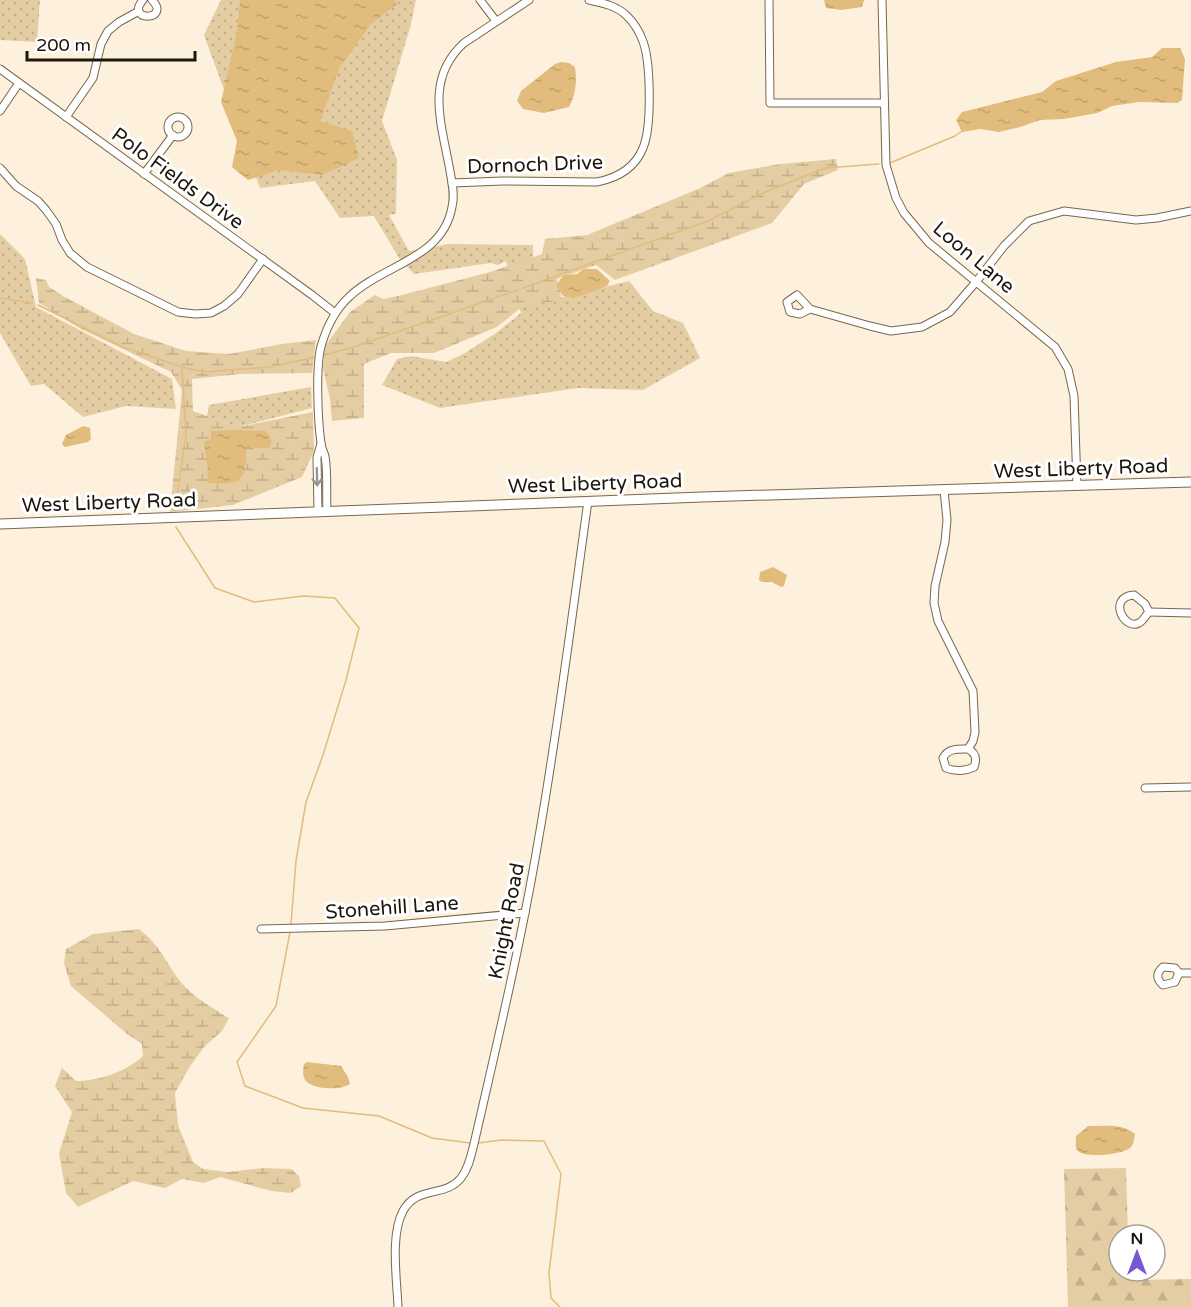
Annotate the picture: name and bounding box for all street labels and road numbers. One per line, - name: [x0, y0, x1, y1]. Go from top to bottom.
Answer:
- street label: Polo Fields Drive: [107, 123, 248, 235]
- street label: Dornoch Drive: [467, 151, 603, 179]
- street label: Loon Lane: [928, 217, 1019, 299]
- street label: West Liberty Road: [993, 454, 1169, 484]
- street label: West Liberty Road: [507, 469, 683, 499]
- street label: West Liberty Road: [21, 488, 197, 518]
- street label: Knight Road: [484, 861, 530, 982]
- street label: Stonehill Lane: [325, 891, 460, 925]

